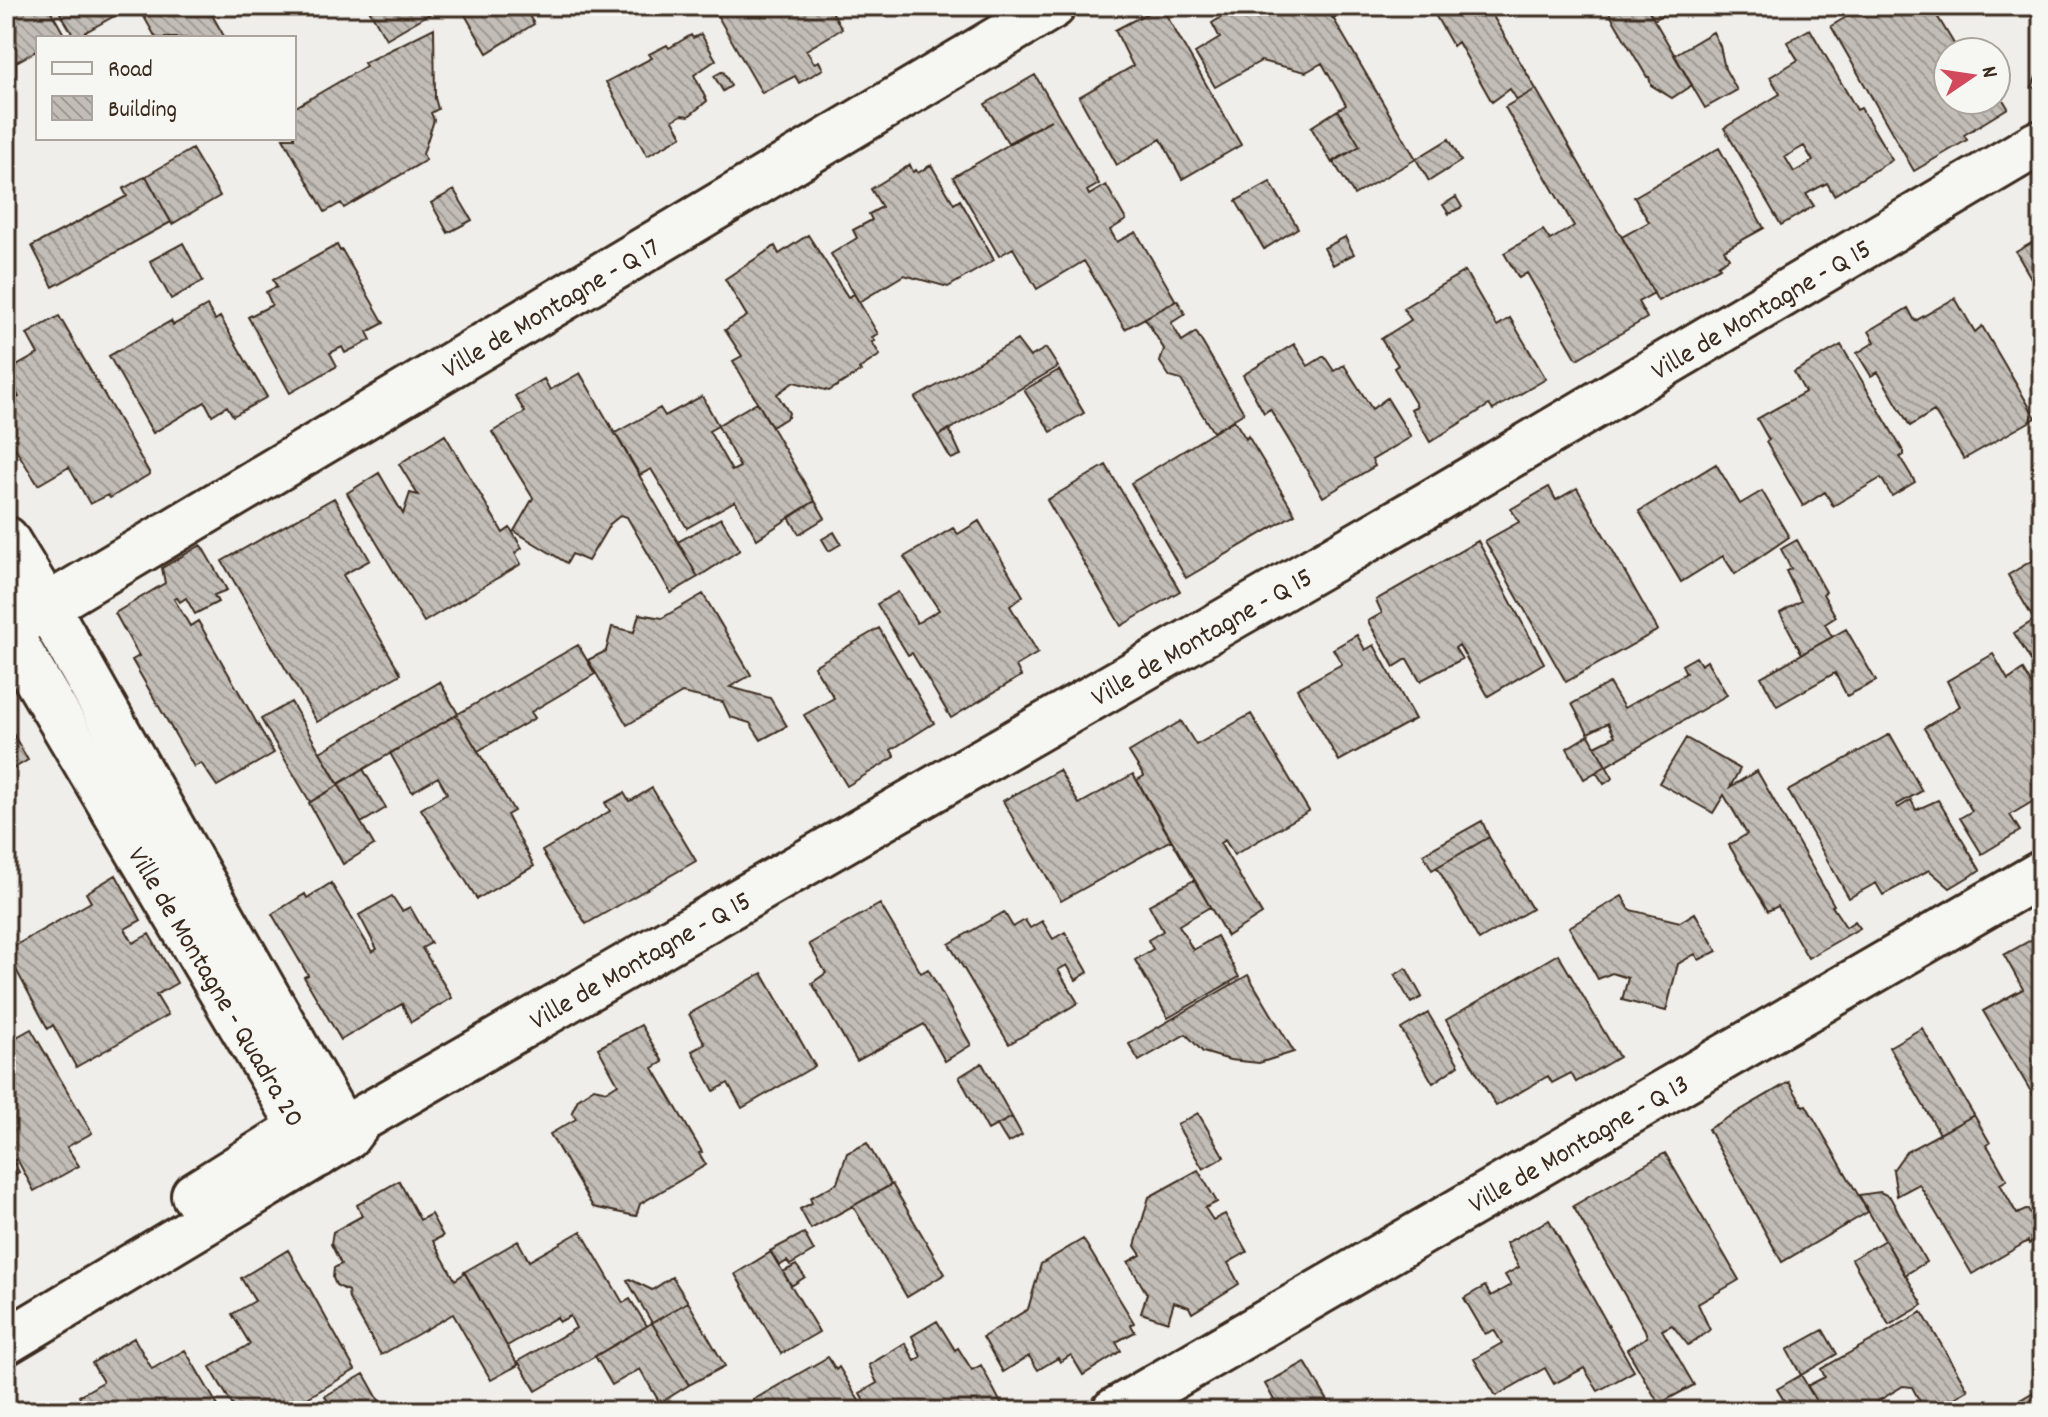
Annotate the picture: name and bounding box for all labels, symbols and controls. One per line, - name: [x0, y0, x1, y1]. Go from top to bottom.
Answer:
- legend: [36, 36, 296, 140]
- north arrow: [1932, 36, 2012, 116]
- text: Road: [108, 54, 153, 88]
- text: N: [1972, 64, 2004, 81]
- text: Building: [108, 94, 177, 128]
- street label: Ville de Montagne - Q 17: [436, 230, 669, 391]
- street label: Ville de Montagne - Q 15: [1645, 231, 1880, 393]
- street label: Ville de Montagne - Q 15: [1085, 560, 1321, 719]
- street label: Ville de Montagne - Quadra 20: [115, 841, 312, 1136]
- street label: Ville de Montagne - Q 15: [524, 883, 760, 1043]
- street label: Ville de Montagne - Q 13: [1462, 1067, 1698, 1226]

